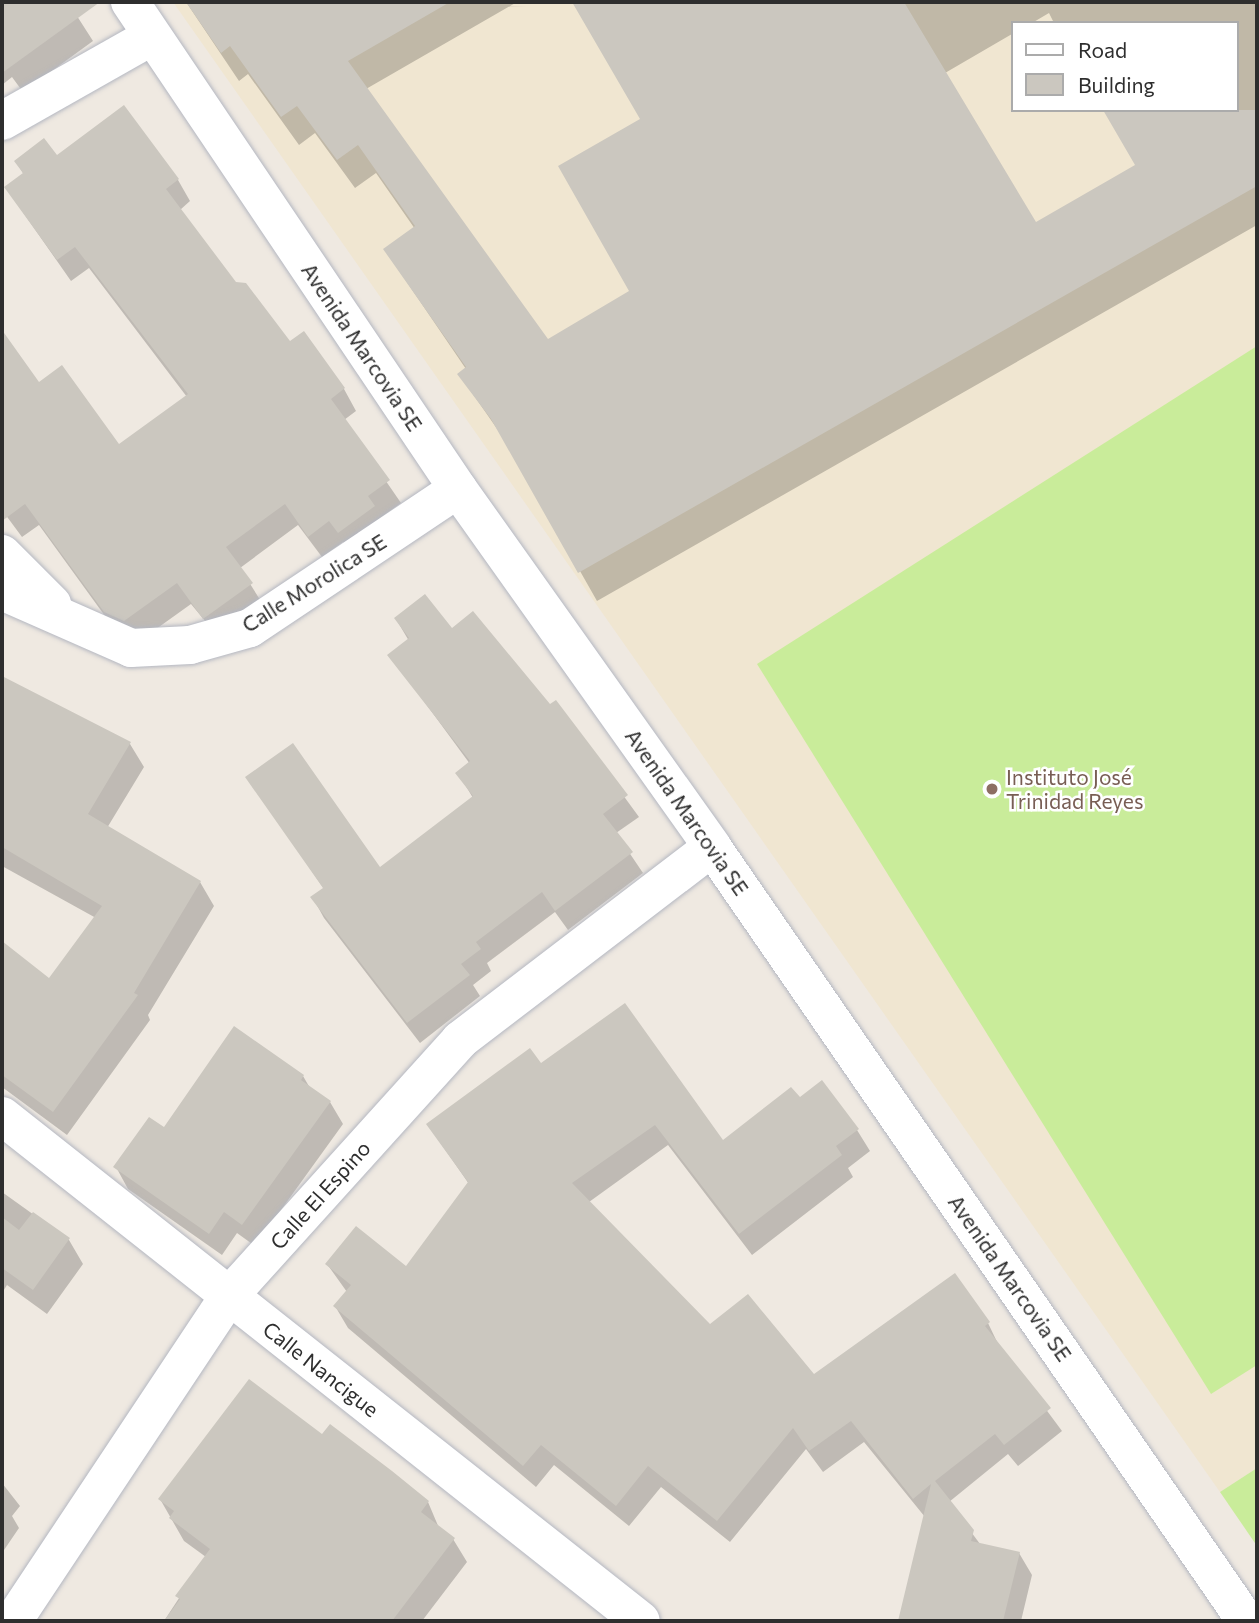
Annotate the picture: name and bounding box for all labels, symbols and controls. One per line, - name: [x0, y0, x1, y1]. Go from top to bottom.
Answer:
- legend: [1010, 21, 1238, 112]
- text: Road: [1078, 37, 1127, 62]
- text: Building: [1078, 72, 1155, 97]
- street label: Avenida Marcovia SE: [296, 258, 428, 436]
- street label: Calle Morolica SE: [237, 529, 391, 637]
- street label: Avenida Marcovia SE: [620, 724, 754, 900]
- place label: Instituto José Trinidad Reyes: [1006, 764, 1144, 814]
- marker: Instituto José Trinidad Reyes: [984, 781, 1000, 797]
- street label: Calle El Espino: [265, 1136, 375, 1254]
- street label: Avenida Marcovia SE: [943, 1190, 1077, 1366]
- street label: Calle Nancigue: [258, 1316, 384, 1422]

